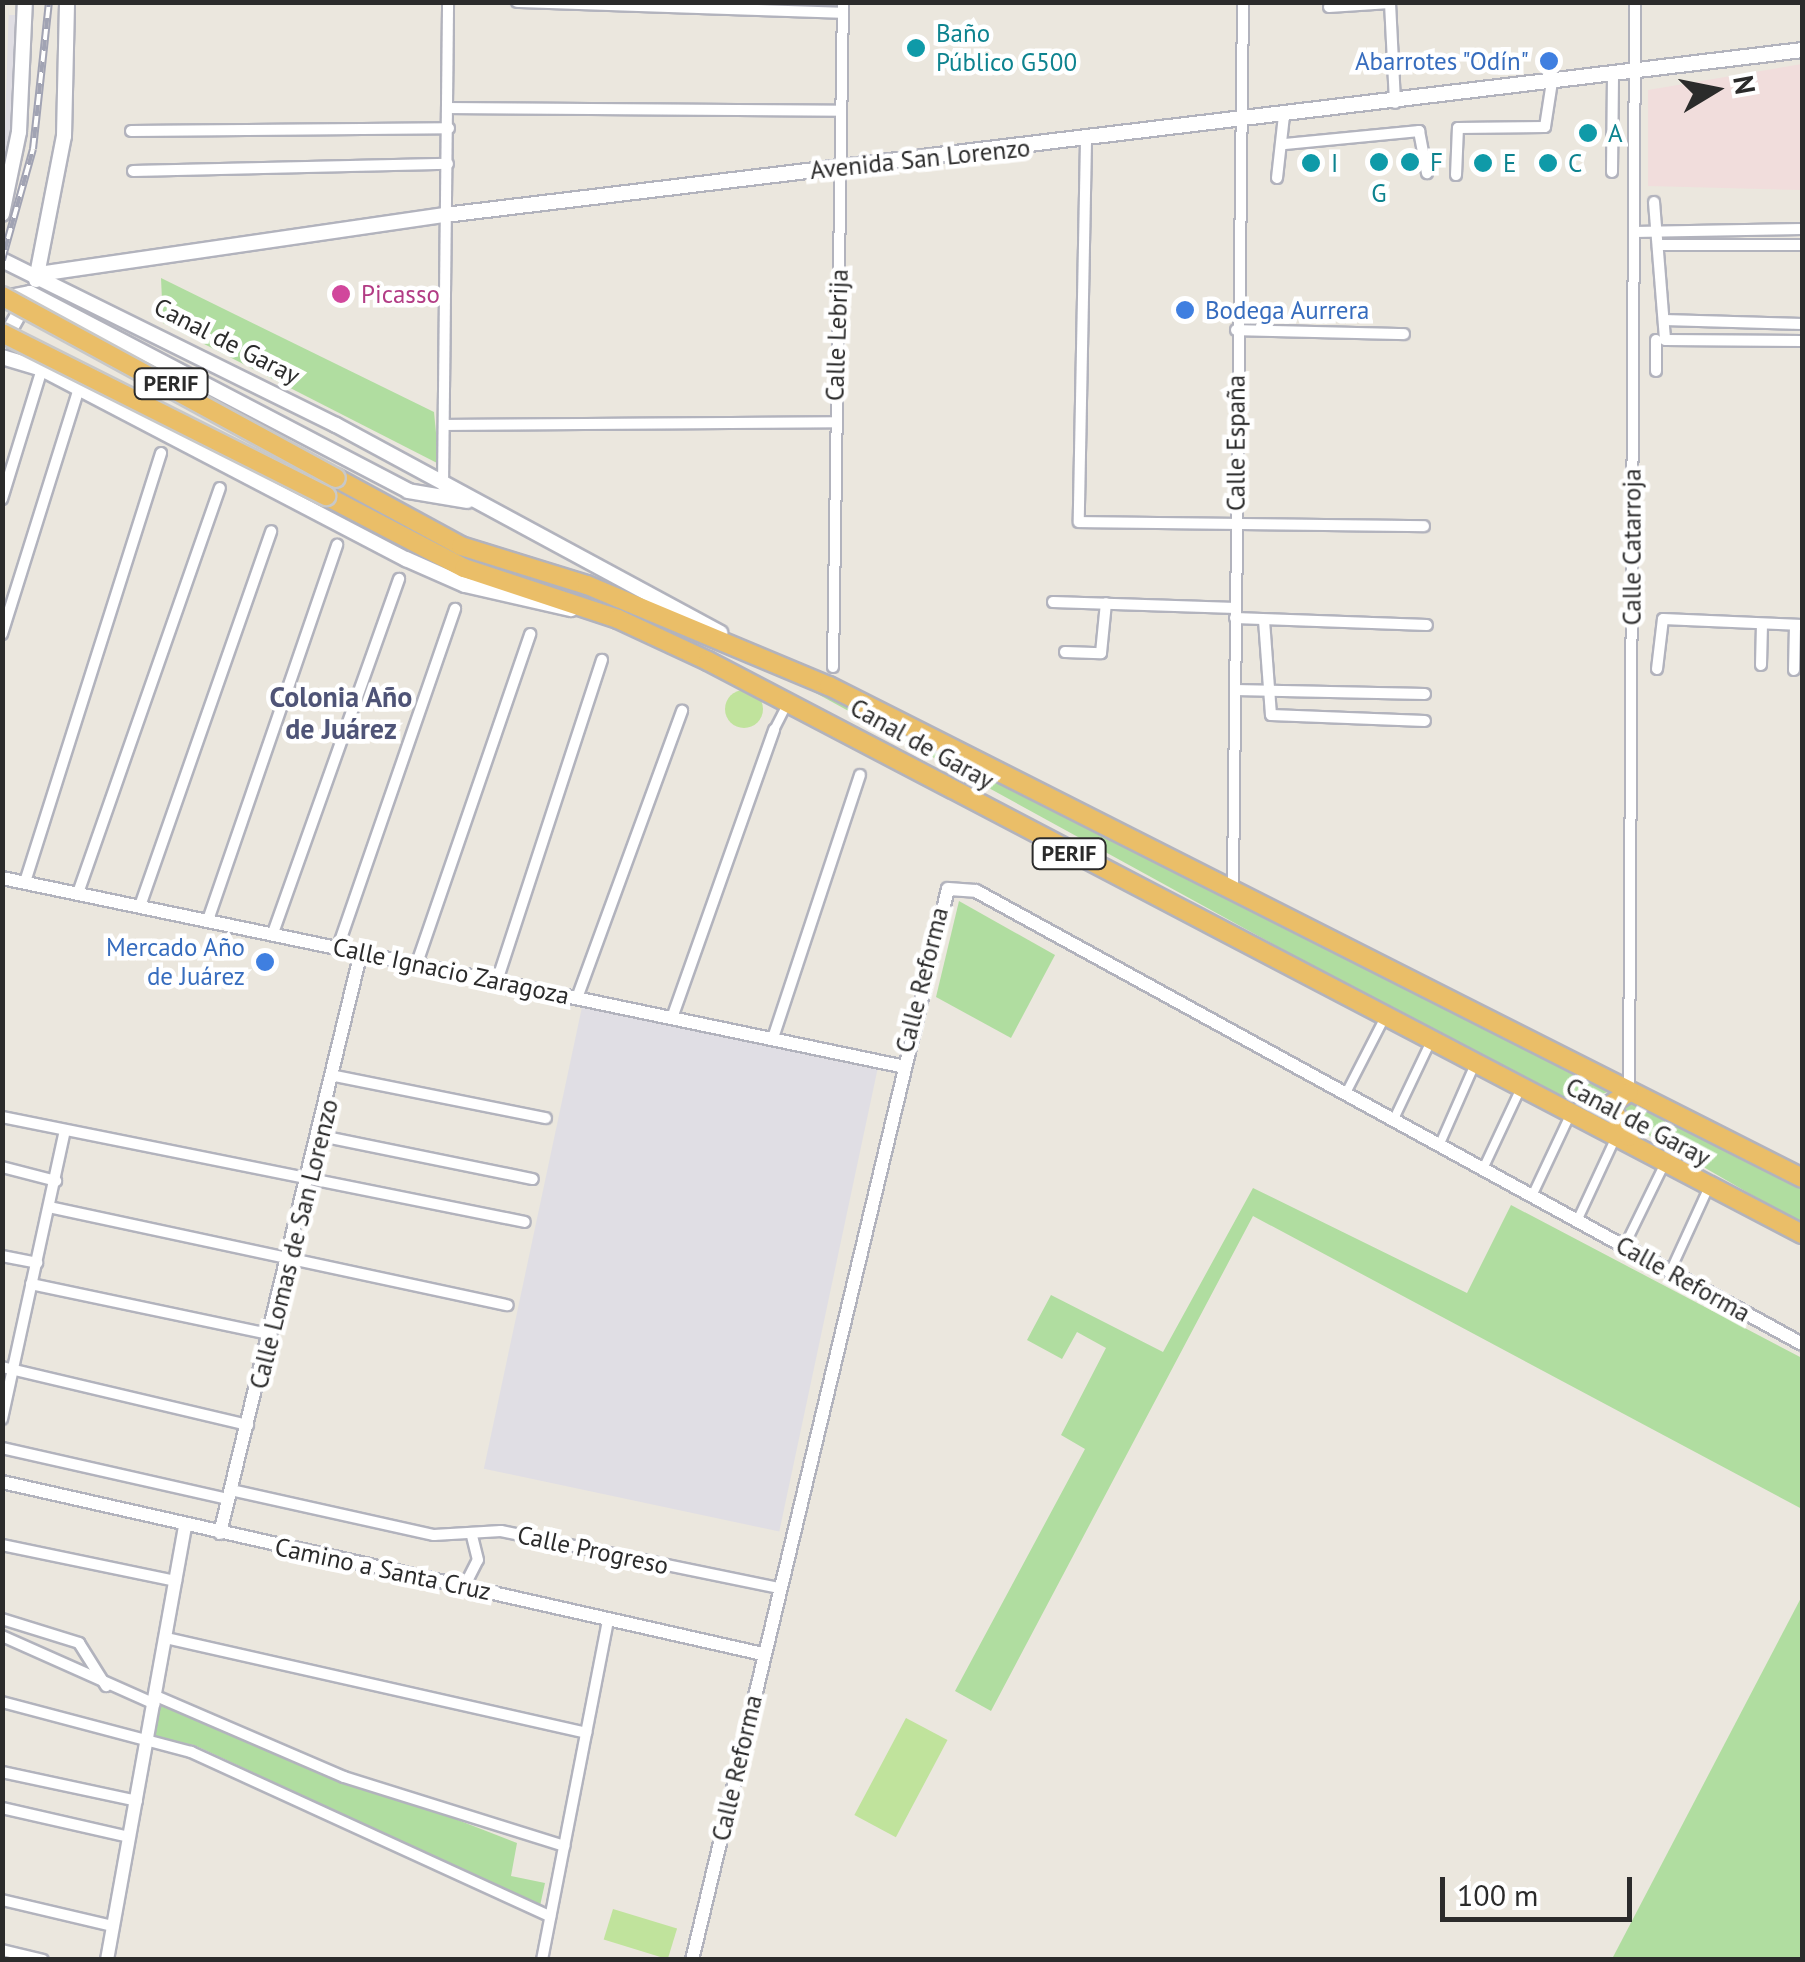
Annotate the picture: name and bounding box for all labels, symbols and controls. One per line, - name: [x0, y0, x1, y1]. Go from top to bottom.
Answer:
- place label: Baño Público G500: [936, 19, 1077, 78]
- marker: Baño Público G500: [905, 37, 927, 59]
- north arrow: [1665, 40, 1765, 140]
- place label: Abarrotes "Odín": [1353, 46, 1529, 76]
- marker: Abarrotes "Odín": [1538, 50, 1560, 72]
- text: N: [1725, 72, 1765, 97]
- place label: A: [1608, 118, 1623, 148]
- marker: A: [1577, 122, 1599, 144]
- street label: Avenida San Lorenzo: [809, 133, 1031, 185]
- place label: F: [1430, 147, 1443, 177]
- place label: I: [1331, 148, 1338, 178]
- place label: E: [1503, 148, 1516, 178]
- place label: C: [1568, 148, 1582, 178]
- marker: G: [1368, 151, 1390, 173]
- marker: F: [1399, 151, 1421, 173]
- marker: I: [1300, 152, 1322, 174]
- marker: E: [1472, 152, 1494, 174]
- marker: C: [1537, 152, 1559, 174]
- place label: G: [1371, 178, 1387, 208]
- street label: Calle Lebrija: [820, 268, 854, 402]
- place label: Picasso: [361, 279, 440, 309]
- marker: Picasso: [330, 283, 352, 305]
- street label: Canal de Garay: [149, 291, 305, 391]
- place label: Bodega Aurrera: [1205, 295, 1370, 325]
- marker: Bodega Aurrera: [1174, 299, 1196, 321]
- road number: PERIF: [134, 367, 208, 401]
- street label: Calle España: [1221, 375, 1251, 511]
- street label: Calle Catarroja: [1617, 469, 1647, 625]
- district label: Colonia Año de Juárez: [269, 680, 413, 746]
- street label: Canal de Garay: [845, 692, 999, 796]
- road number: PERIF: [1032, 837, 1106, 871]
- street label: Calle Reforma: [889, 904, 955, 1056]
- street label: Calle Ignacio Zaragoza: [330, 931, 572, 1011]
- place label: Mercado Año de Juárez: [105, 933, 245, 992]
- marker: Mercado Año de Juárez: [254, 951, 276, 973]
- street label: Canal de Garay: [1561, 1071, 1715, 1173]
- street label: Calle Lomas de San Lorenzo: [243, 1096, 345, 1392]
- street label: Calle Reforma: [1611, 1230, 1755, 1328]
- street label: Calle Progreso: [515, 1519, 671, 1581]
- street label: Camino a Santa Cruz: [272, 1531, 494, 1607]
- street label: Calle Reforma: [706, 1692, 768, 1844]
- scale bar: [1445, 1857, 1638, 1919]
- text: 100 m: [1457, 1875, 1538, 1914]

